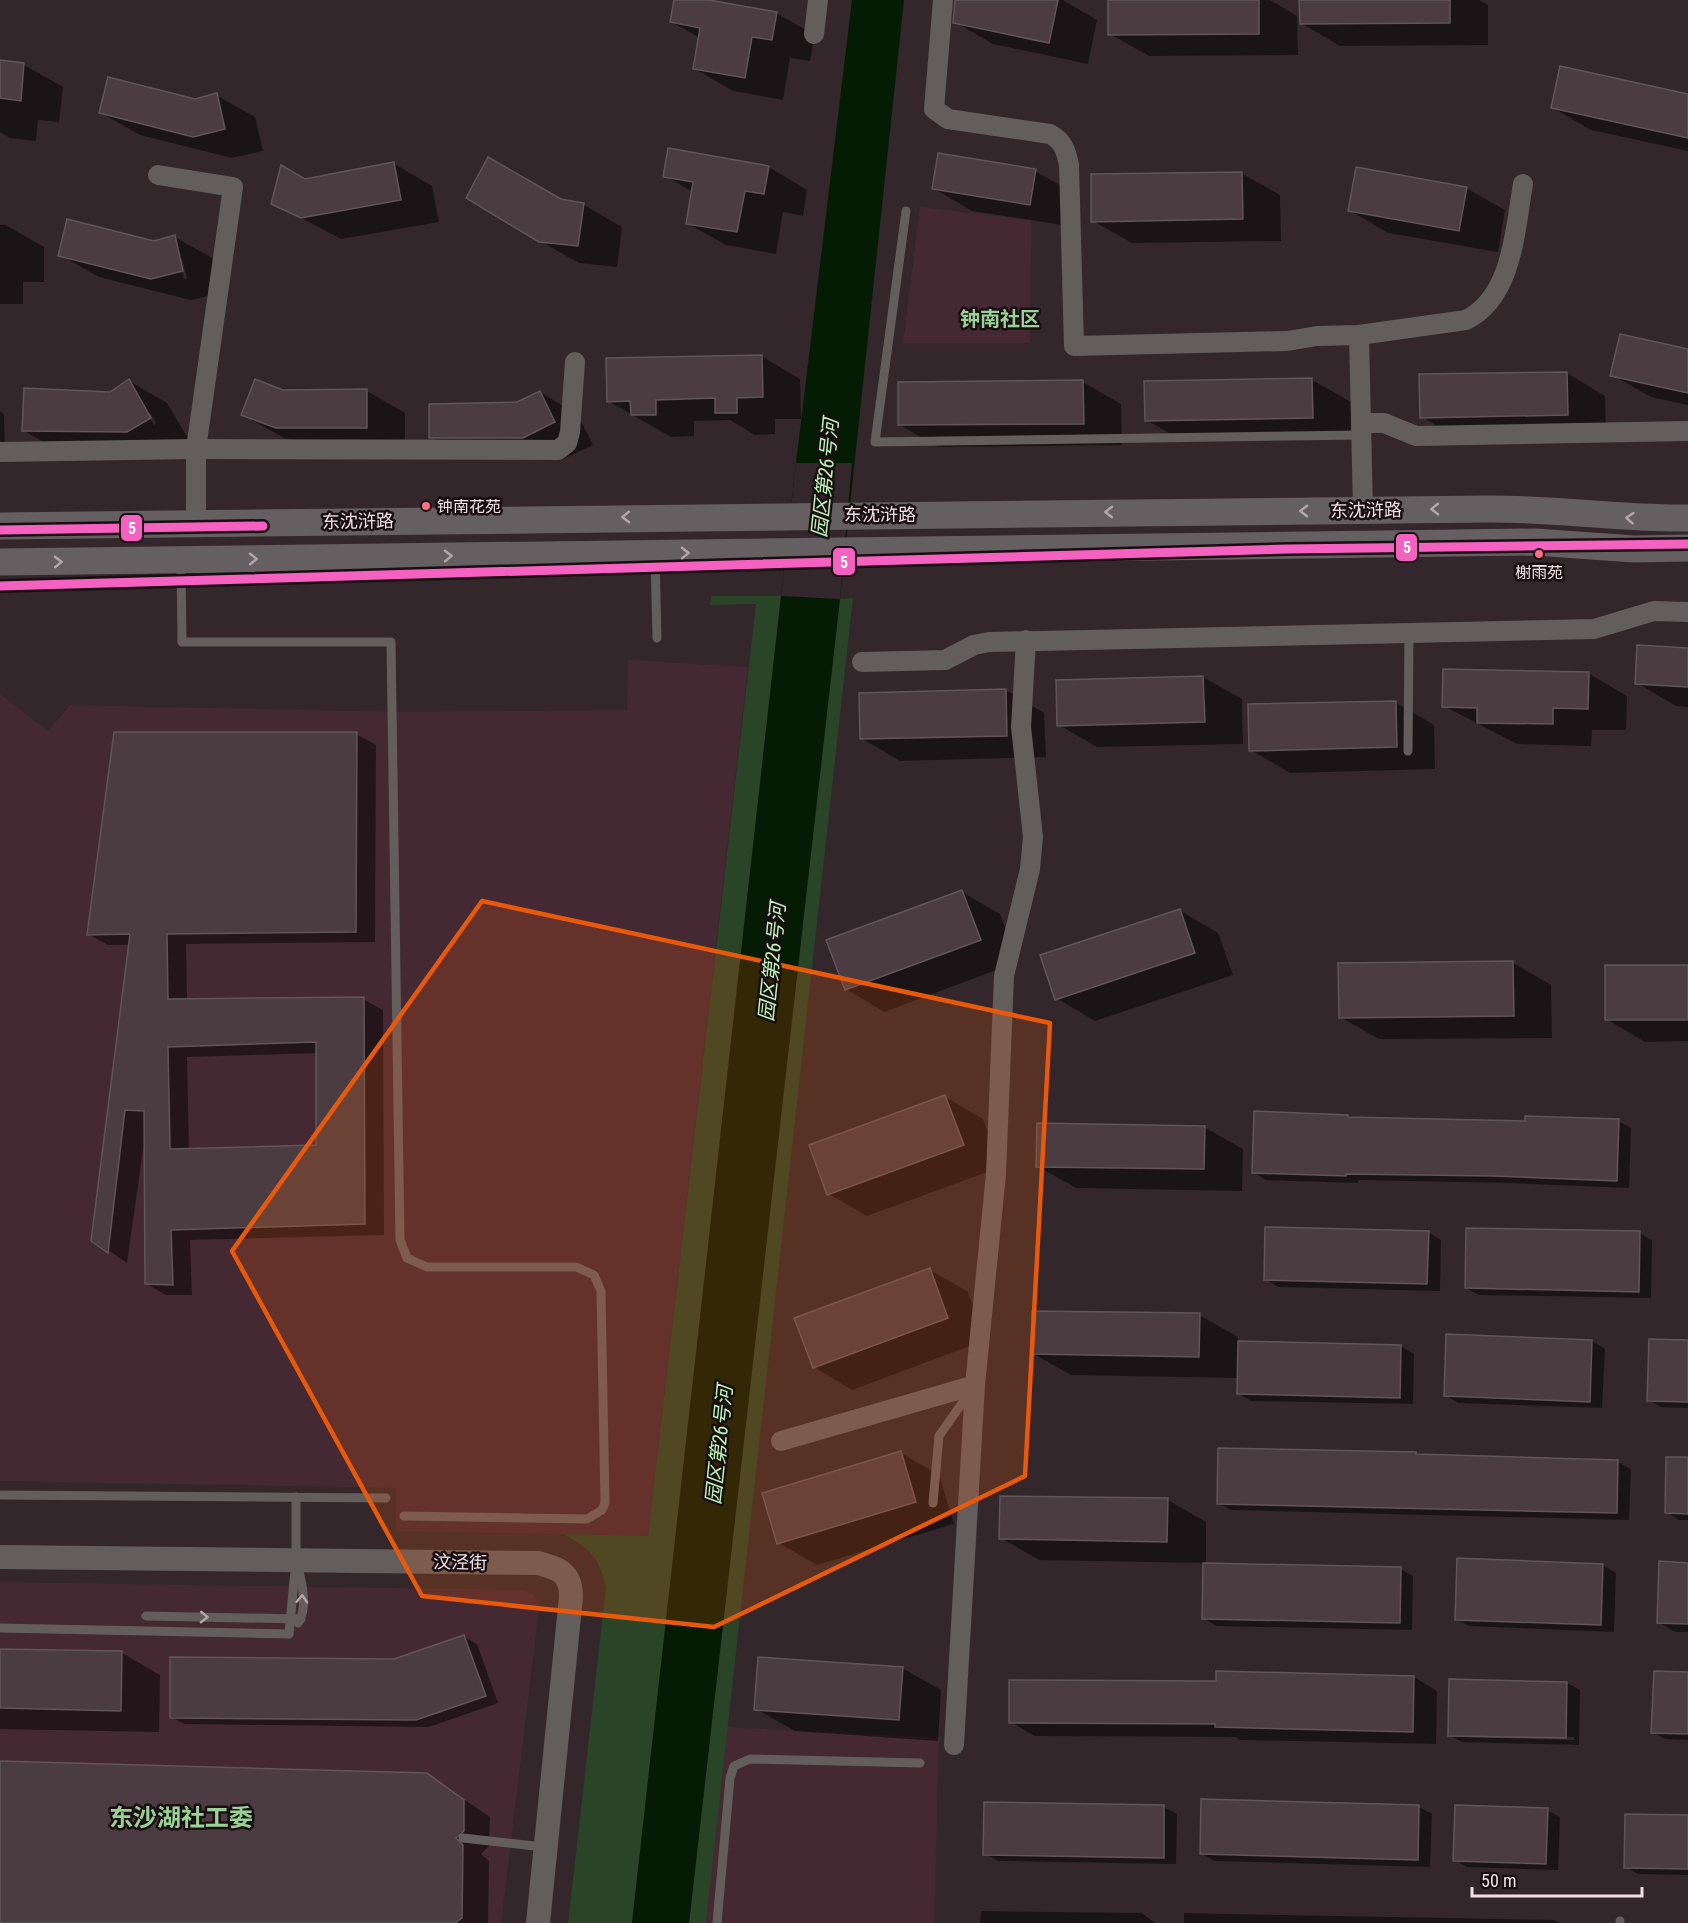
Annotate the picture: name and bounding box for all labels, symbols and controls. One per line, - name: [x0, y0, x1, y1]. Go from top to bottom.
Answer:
- district label: 钟南社区: [960, 307, 1040, 331]
- water label: 园区第26号河: [807, 414, 844, 539]
- place label: 钟南花苑: [437, 497, 501, 516]
- street label: 东沈浒路: [1330, 499, 1402, 521]
- marker: 钟南花苑: [420, 500, 432, 512]
- one-way arrow: [1430, 503, 1439, 515]
- street label: 东沈浒路: [844, 504, 916, 525]
- one-way arrow: [1300, 505, 1309, 517]
- one-way arrow: [1105, 506, 1114, 518]
- street label: 东沈浒路: [322, 510, 394, 532]
- one-way arrow: [622, 511, 631, 523]
- one-way arrow: [1625, 512, 1634, 525]
- line badge: 5: [120, 514, 143, 542]
- text: 5: [128, 519, 136, 538]
- line badge: 5: [1395, 533, 1418, 562]
- text: 5: [1403, 538, 1411, 557]
- one-way arrow: [681, 547, 690, 559]
- line badge: 5: [832, 547, 856, 576]
- marker: 榭雨苑: [1533, 548, 1545, 560]
- one-way arrow: [444, 550, 453, 562]
- one-way arrow: [249, 553, 258, 565]
- text: 5: [840, 553, 848, 572]
- one-way arrow: [54, 555, 63, 568]
- place label: 榭雨苑: [1515, 563, 1563, 582]
- water label: 园区第26号河: [754, 898, 791, 1023]
- water label: 园区第26号河: [701, 1381, 738, 1506]
- street label: 汶泾街: [433, 1551, 487, 1573]
- one-way arrow: [296, 1594, 308, 1603]
- one-way arrow: [200, 1611, 209, 1623]
- district label: 东沙湖社工委: [109, 1804, 253, 1832]
- scale bar: [1472, 1860, 1642, 1898]
- text: 50 m: [1481, 1870, 1516, 1891]

